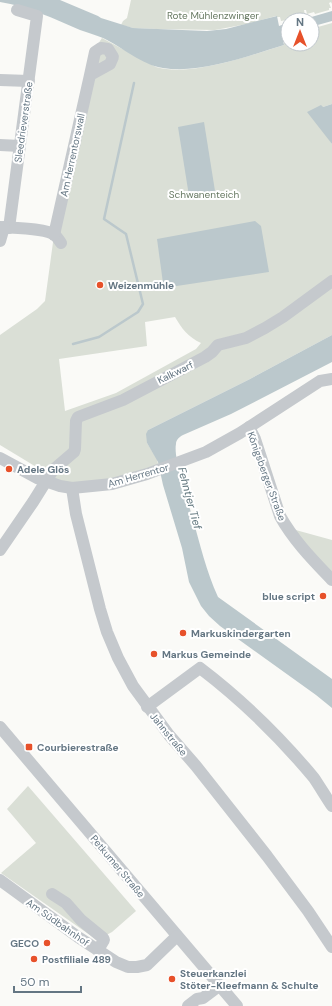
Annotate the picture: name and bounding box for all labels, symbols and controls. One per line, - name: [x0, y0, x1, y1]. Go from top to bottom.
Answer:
- park label: Rote Mühlenzwinger: [167, 9, 259, 22]
- north arrow: [280, 12, 320, 52]
- text: N: [296, 15, 304, 29]
- street label: Sleedrieverstraße: [11, 80, 36, 163]
- street label: Am Herrentorswall: [57, 112, 88, 198]
- park label: Schwanenteich: [169, 188, 240, 201]
- place label: Weizenmühle: [108, 279, 174, 292]
- marker: Weizenmühle: [95, 280, 105, 290]
- street label: Kalkwarf: [155, 358, 196, 387]
- street label: Königsberger Straße: [244, 430, 289, 523]
- street label: Am Herrentor: [106, 461, 170, 490]
- place label: Adele Glös: [17, 463, 69, 476]
- marker: Adele Glös: [4, 464, 14, 474]
- water label: Fehntjer Tief: [175, 465, 205, 532]
- place label: blue script: [262, 590, 315, 603]
- marker: blue script: [318, 591, 328, 601]
- place label: Markuskindergarten: [191, 627, 291, 640]
- marker: Markuskindergarten: [178, 628, 188, 638]
- place label: Markus Gemeinde: [162, 648, 251, 661]
- marker: Markus Gemeinde: [149, 649, 159, 659]
- street label: Jahnstraße: [147, 710, 190, 759]
- place label: Courbierestraße: [37, 741, 119, 754]
- marker: Courbierestraße: [24, 742, 34, 752]
- street label: Petkumer Straße: [88, 832, 148, 900]
- street label: Am Südbahnhof: [24, 896, 92, 949]
- place label: GECO: [10, 937, 39, 950]
- marker: GECO: [42, 938, 52, 948]
- place label: Postfiliale 489: [42, 953, 111, 966]
- marker: Postfiliale 489: [29, 954, 39, 964]
- place label: Steuerkanzlei Stöter-Kleefmann & Schulte: [180, 967, 319, 992]
- scale bar: [14, 968, 81, 994]
- text: 50 m: [20, 974, 49, 990]
- marker: Steuerkanzlei Stöter-Kleefmann & Schulte: [167, 974, 177, 984]

